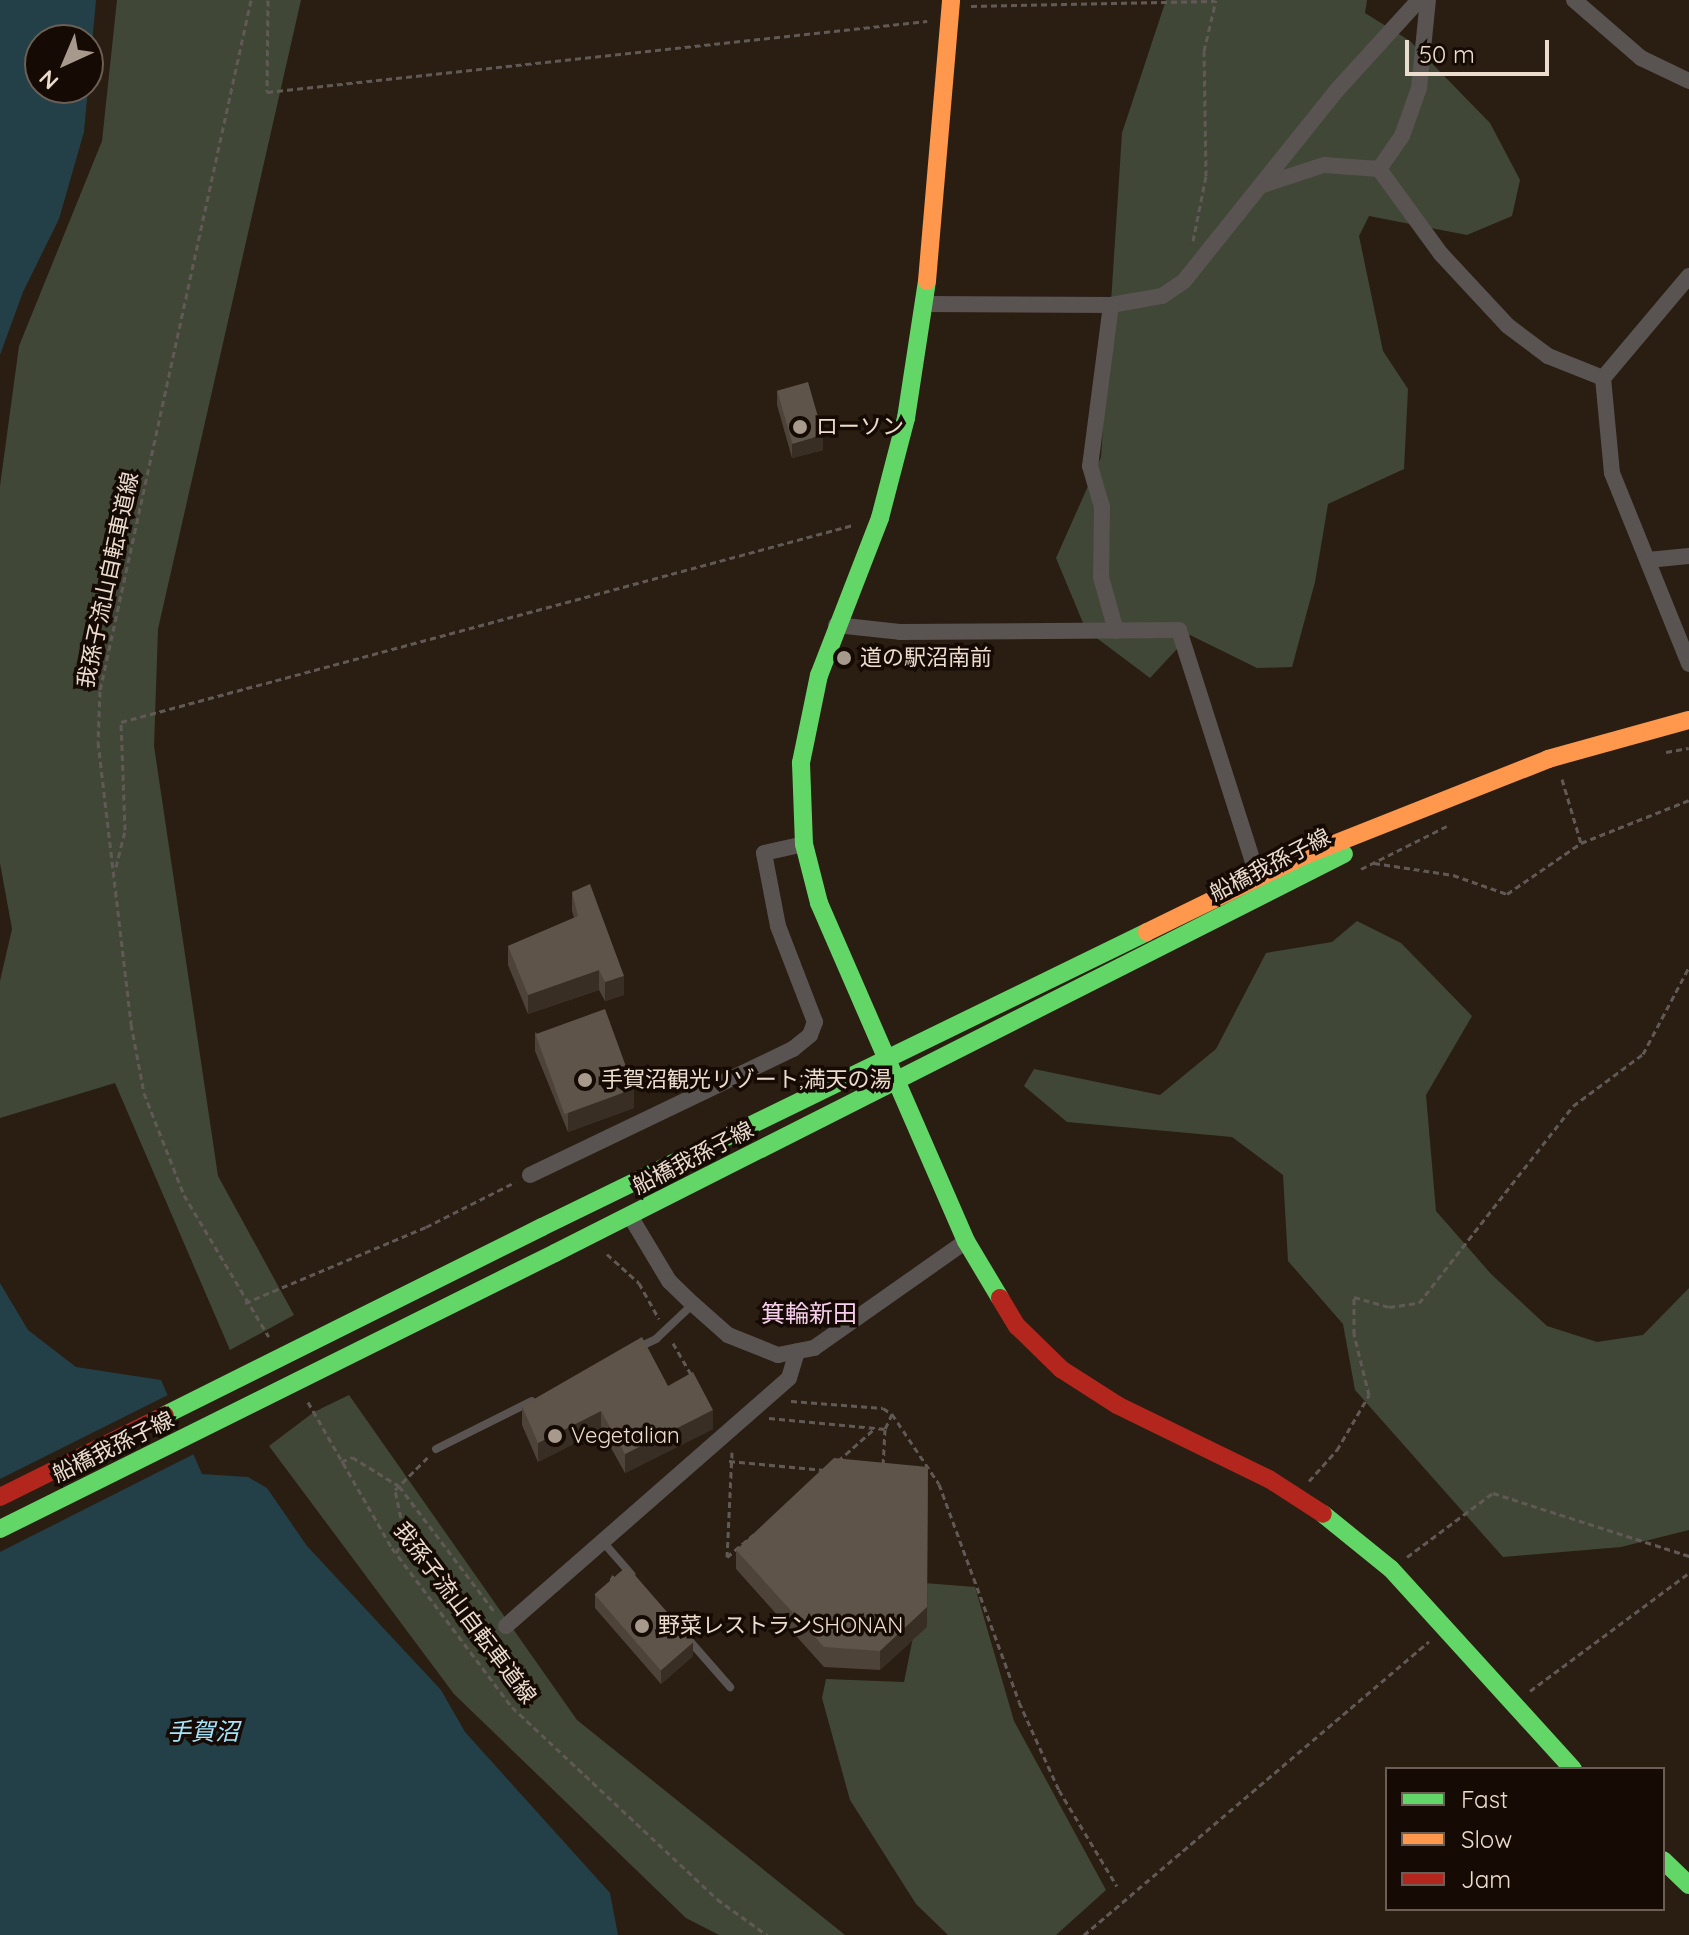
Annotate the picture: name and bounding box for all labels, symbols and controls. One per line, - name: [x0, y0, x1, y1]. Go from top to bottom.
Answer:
- north arrow: [24, 24, 104, 104]
- scale bar: [1409, 24, 1553, 74]
- text: 50 m: [1419, 39, 1475, 69]
- text: N: [33, 64, 64, 96]
- place label: ローソン: [816, 414, 904, 440]
- marker: ローソン: [791, 418, 809, 436]
- street label: 我孫子流山自転車道線: [72, 470, 144, 690]
- place label: 道の駅沼南前: [860, 645, 992, 671]
- marker: 道の駅沼南前: [835, 649, 853, 667]
- street label: 船橋我孫子線: [1205, 823, 1335, 907]
- place label: 手賀沼観光リゾート;満天の湯: [601, 1067, 891, 1093]
- marker: 手賀沼観光リゾート;満天の湯: [576, 1071, 594, 1089]
- street label: 船橋我孫子線: [628, 1116, 758, 1200]
- district label: 箕輪新田: [761, 1300, 857, 1328]
- street label: 船橋我孫子線: [48, 1406, 178, 1488]
- place label: Vegetalian: [571, 1423, 680, 1449]
- marker: Vegetalian: [546, 1427, 564, 1445]
- street label: 我孫子流山自転車道線: [388, 1517, 542, 1709]
- place label: 野菜レストランSHONAN: [658, 1613, 903, 1639]
- marker: 野菜レストランSHONAN: [633, 1617, 651, 1635]
- water label: 手賀沼: [167, 1718, 239, 1746]
- legend: [1385, 1767, 1665, 1911]
- text: Fast: [1461, 1784, 1508, 1814]
- text: Slow: [1461, 1824, 1512, 1854]
- text: Jam: [1461, 1864, 1511, 1894]

